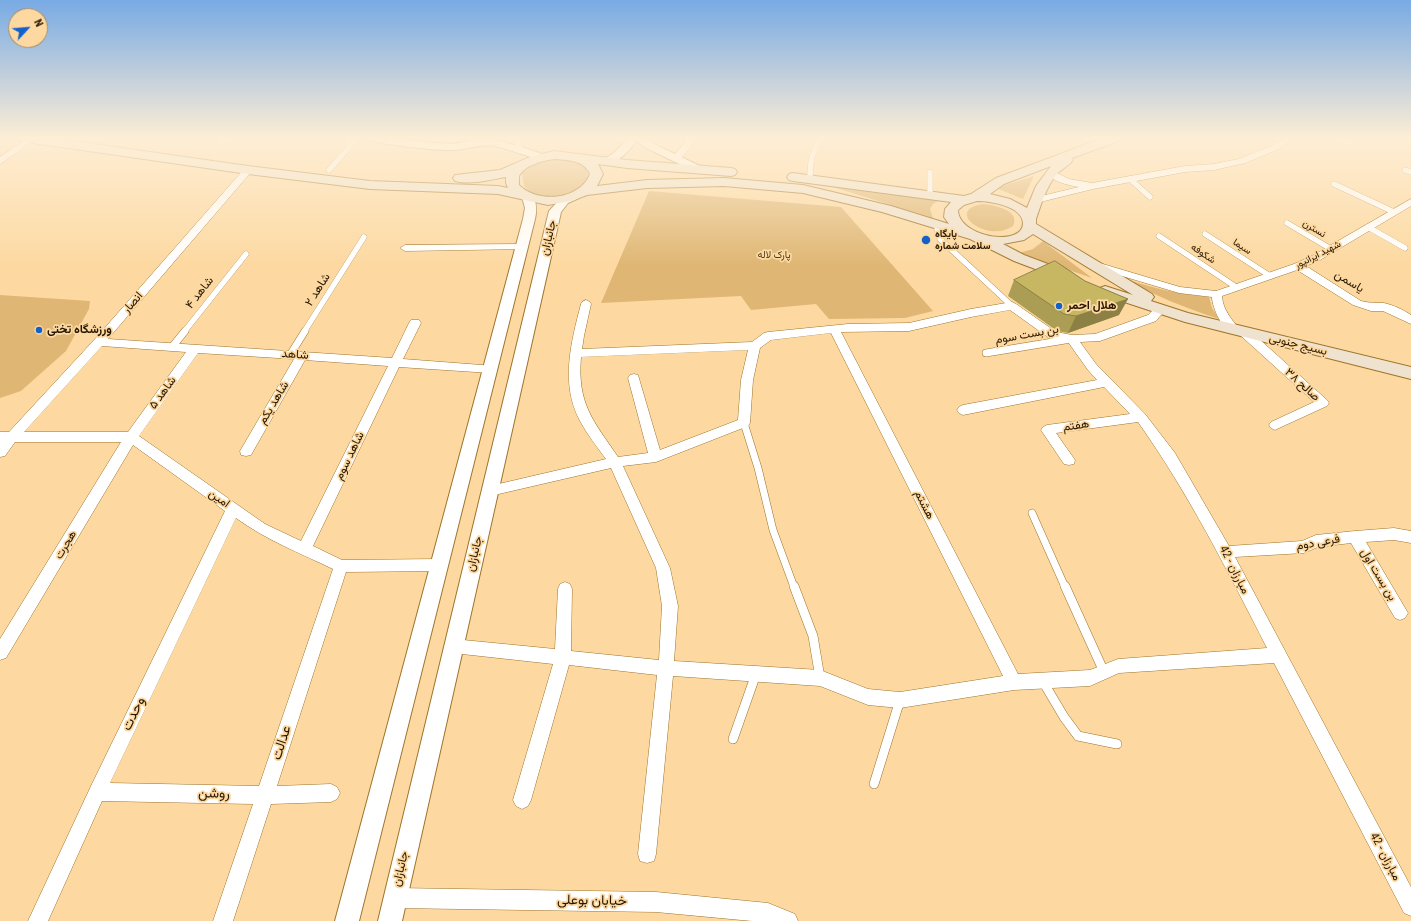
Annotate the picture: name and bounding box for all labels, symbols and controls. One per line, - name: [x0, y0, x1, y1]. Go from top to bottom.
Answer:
- north arrow: [8, 8, 48, 48]
- text: N: [31, 17, 46, 29]
- street label: نسترن: [1300, 217, 1328, 241]
- street label: جانبازان: [538, 219, 560, 257]
- place label: پایگاه سلامت شماره: [935, 228, 990, 252]
- marker: پایگاه سلامت شماره: [920, 234, 932, 246]
- street label: سیما: [1230, 237, 1254, 257]
- street label: شهید ایرانپور: [1293, 238, 1343, 272]
- street label: شکوفه: [1188, 241, 1218, 267]
- park label: پارک لاله: [757, 249, 791, 261]
- street label: یاسمن: [1332, 268, 1366, 296]
- street label: شاهد ۲: [302, 271, 334, 309]
- street label: شاهد ۴: [183, 274, 217, 312]
- street label: انصار: [120, 289, 146, 317]
- place label: هلال احمر: [1067, 299, 1116, 313]
- marker: هلال احمر: [1054, 301, 1064, 311]
- street label: بن بست سوم: [994, 322, 1060, 348]
- place label: ورزشگاه تختی: [47, 323, 112, 337]
- marker: ورزشگاه تختی: [34, 325, 44, 335]
- street label: بسیج جنوبی: [1267, 331, 1329, 359]
- street label: شاهد: [281, 347, 309, 363]
- street label: صالح ۳۸: [1281, 365, 1323, 405]
- street label: شاهد ۵: [146, 374, 180, 412]
- street label: شاهد یکم: [256, 379, 292, 427]
- street label: هفتم: [1062, 417, 1090, 435]
- street label: شاهد سوم: [332, 429, 368, 483]
- street label: امین: [206, 487, 232, 511]
- street label: هشتم: [911, 488, 937, 522]
- street label: هجرت: [52, 528, 80, 562]
- street label: فرعی دوم: [1295, 532, 1341, 554]
- street label: جانبازان: [464, 535, 486, 573]
- street label: مبارزان - 42: [1216, 543, 1252, 597]
- street label: بن بست اول: [1357, 546, 1399, 604]
- street label: وحدت: [119, 694, 149, 734]
- street label: عدالت: [269, 724, 295, 762]
- street label: روشن: [198, 785, 230, 803]
- street label: مبارزان - 42: [1366, 831, 1404, 883]
- street label: جانبازان: [390, 850, 412, 888]
- street label: خیابان بوعلی: [557, 892, 627, 910]

